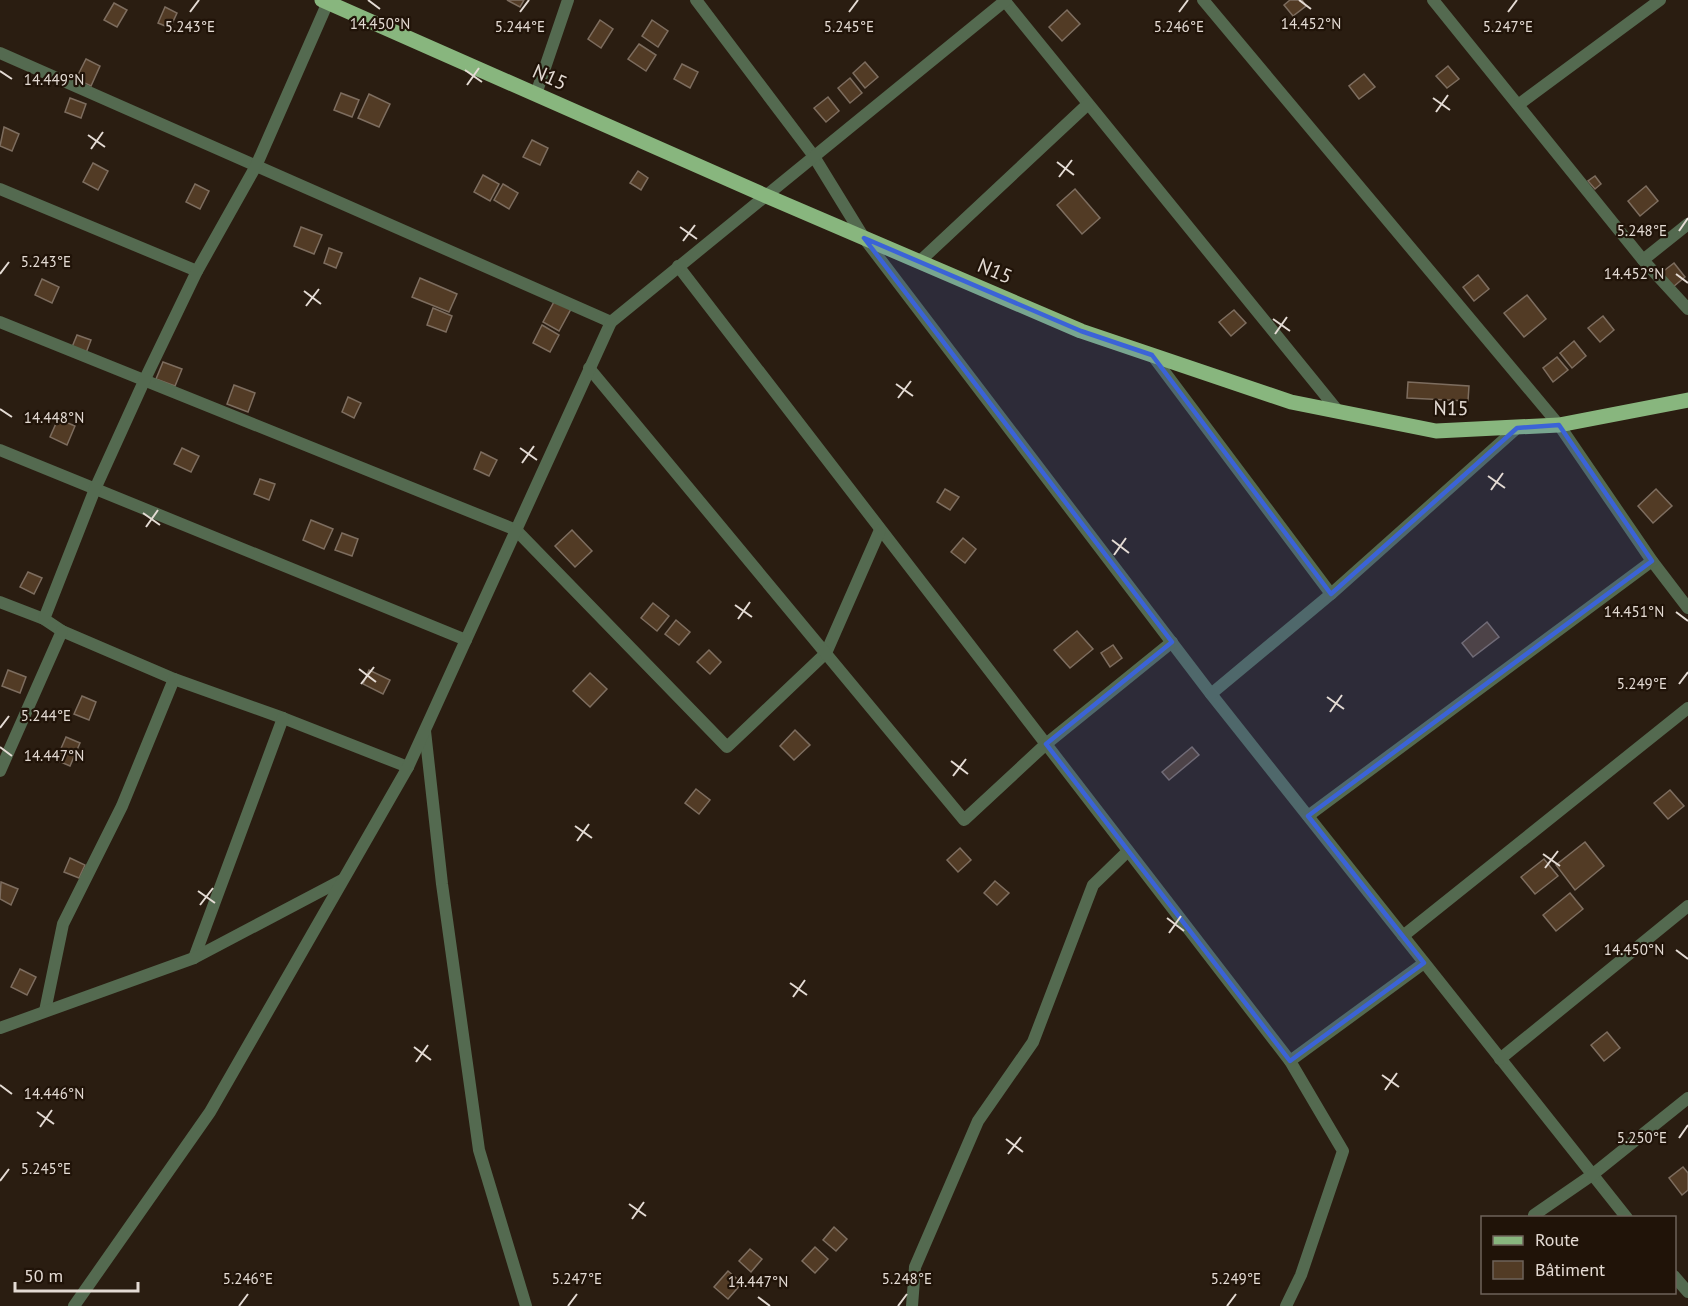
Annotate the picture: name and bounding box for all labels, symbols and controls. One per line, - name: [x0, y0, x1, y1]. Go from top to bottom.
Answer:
- text: 14.450°N: [350, 14, 410, 33]
- text: 14.452°N: [1281, 14, 1341, 33]
- text: 5.243°E: [165, 17, 215, 36]
- text: 5.244°E: [495, 17, 545, 36]
- text: 5.245°E: [824, 17, 874, 36]
- text: 5.246°E: [1154, 17, 1204, 36]
- text: 5.247°E: [1483, 17, 1533, 36]
- street label: N15: [529, 58, 571, 96]
- text: 14.449°N: [24, 70, 84, 89]
- text: 5.248°E: [1617, 221, 1667, 240]
- text: 5.243°E: [21, 252, 71, 271]
- street label: N15: [974, 252, 1016, 290]
- text: 14.452°N: [1604, 264, 1664, 283]
- street label: N15: [1433, 395, 1469, 421]
- text: 14.448°N: [24, 408, 84, 427]
- text: 14.451°N: [1604, 602, 1664, 621]
- text: 5.249°E: [1617, 674, 1667, 693]
- text: 5.244°E: [21, 706, 71, 725]
- text: 14.447°N: [24, 746, 84, 765]
- text: 14.450°N: [1604, 940, 1664, 959]
- text: 14.446°N: [24, 1084, 84, 1103]
- text: 5.250°E: [1617, 1128, 1667, 1147]
- text: 5.245°E: [21, 1159, 71, 1178]
- legend: [1481, 1216, 1676, 1294]
- text: Route: [1535, 1228, 1579, 1251]
- scale bar: [15, 1255, 138, 1293]
- text: Bâtiment: [1535, 1258, 1605, 1281]
- text: 50 m: [24, 1264, 63, 1287]
- text: 5.246°E: [223, 1269, 273, 1288]
- text: 5.247°E: [552, 1269, 602, 1288]
- text: 5.248°E: [882, 1269, 932, 1288]
- text: 5.249°E: [1211, 1269, 1261, 1288]
- text: 14.447°N: [728, 1272, 788, 1291]

